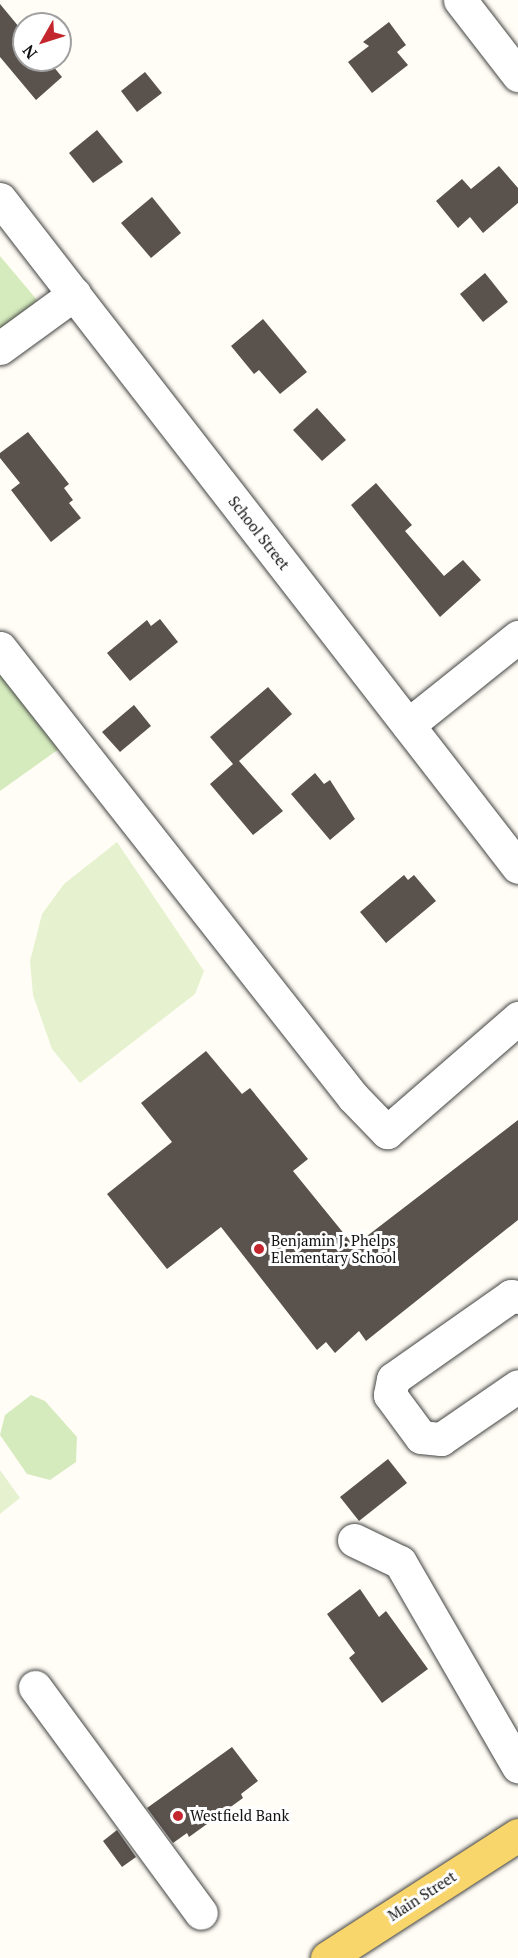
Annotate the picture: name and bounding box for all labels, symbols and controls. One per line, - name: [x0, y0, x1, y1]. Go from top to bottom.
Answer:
- north arrow: [12, 12, 72, 72]
- text: N: [17, 40, 42, 64]
- street label: School Street: [225, 493, 293, 573]
- place label: Benjamin J. Phelps Elementary School: [271, 1231, 397, 1266]
- marker: Benjamin J. Phelps Elementary School: [252, 1242, 266, 1256]
- place label: Westfield Bank: [190, 1807, 289, 1825]
- marker: Westfield Bank: [171, 1809, 185, 1823]
- street label: Main Street: [385, 1867, 459, 1925]

